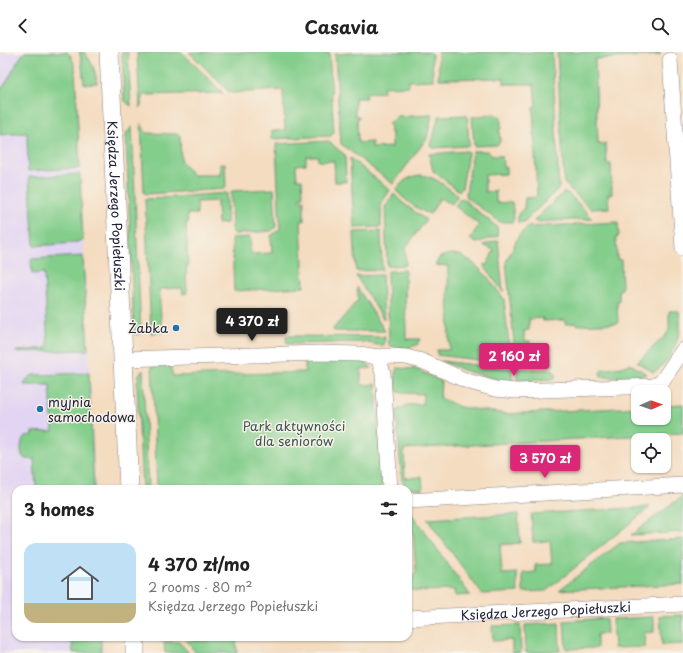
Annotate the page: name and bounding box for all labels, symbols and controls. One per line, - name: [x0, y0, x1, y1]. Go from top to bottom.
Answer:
- text: Casavia: [305, 13, 378, 40]
- icon: back: [12, 15, 34, 37]
- icon: search: [649, 15, 671, 37]
- street label: Księdza Jerzego Popiełuszki: [103, 120, 130, 291]
- pin: 4 370 zł: [211, 308, 293, 342]
- text: 4 370 zł: [225, 311, 279, 330]
- place label: Żabka: [128, 318, 169, 337]
- marker: Żabka: [171, 323, 181, 333]
- pin: 2 160 zł: [473, 343, 555, 377]
- text: 2 160 zł: [488, 346, 540, 365]
- north arrow: [631, 385, 671, 425]
- map controls: [631, 385, 671, 473]
- place label: myjnia samochodowa: [48, 392, 136, 426]
- marker: myjnia samochodowa: [35, 404, 45, 414]
- park label: Park aktywności dla seniorów: [243, 416, 345, 450]
- button: locate: [631, 433, 671, 473]
- pin: 3 570 zł: [504, 445, 586, 479]
- text: 3 570 zł: [519, 448, 571, 467]
- text: 3 homes: [24, 496, 94, 522]
- icon: filters: [378, 498, 400, 520]
- text: 4 370 zł/mo: [148, 551, 250, 577]
- icon: home: [56, 559, 104, 607]
- text: 2 rooms · 80 m²: [148, 577, 253, 596]
- text: Księdza Jerzego Popiełuszki: [148, 596, 318, 615]
- street label: Księdza Jerzego Popiełuszki: [460, 597, 631, 624]

